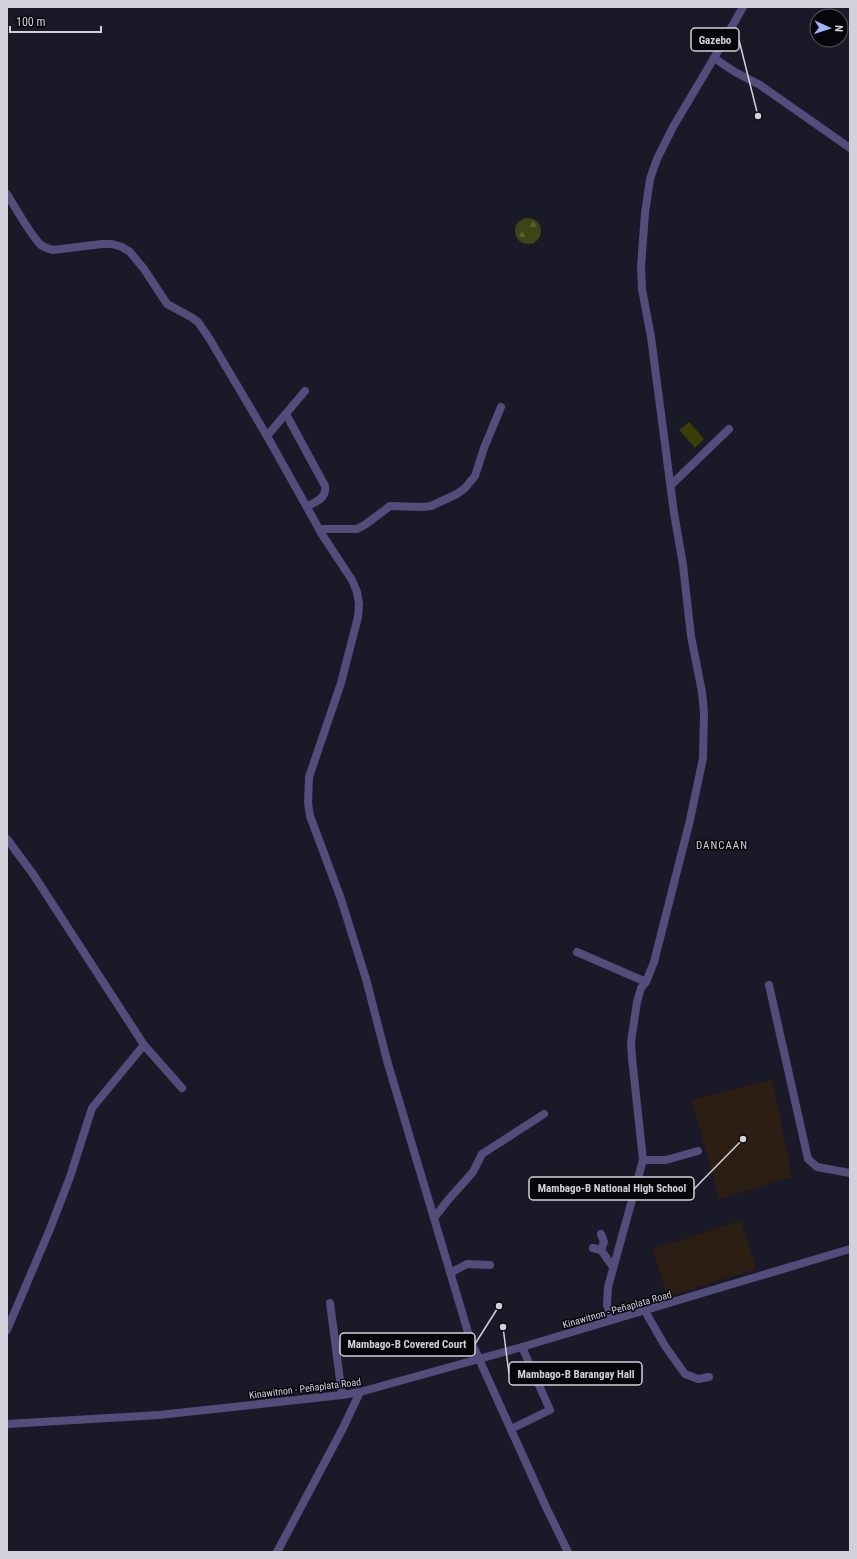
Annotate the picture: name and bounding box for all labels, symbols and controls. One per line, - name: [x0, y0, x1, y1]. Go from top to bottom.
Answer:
- scale bar: [10, 8, 101, 34]
- north arrow: [809, 8, 849, 48]
- text: 100 m: [16, 15, 46, 29]
- text: N: [832, 25, 845, 32]
- callout: Gazebo: [691, 28, 739, 51]
- text: Gazebo: [699, 34, 732, 47]
- district label: DANCAAN: [696, 839, 748, 852]
- callout: Mambago-B National High School: [529, 1177, 694, 1200]
- text: Mambago-B National High School: [538, 1182, 687, 1195]
- street label: Kinawitnon - Peñaplata Road: [561, 1289, 673, 1330]
- callout: Mambago-B Covered Court: [340, 1333, 475, 1356]
- text: Mambago-B Covered Court: [347, 1338, 467, 1351]
- callout: Mambago-B Barangay Hall: [509, 1362, 642, 1385]
- text: Mambago-B Barangay Hall: [518, 1368, 635, 1381]
- street label: Kinawitnon - Peñaplata Road: [248, 1376, 362, 1401]

